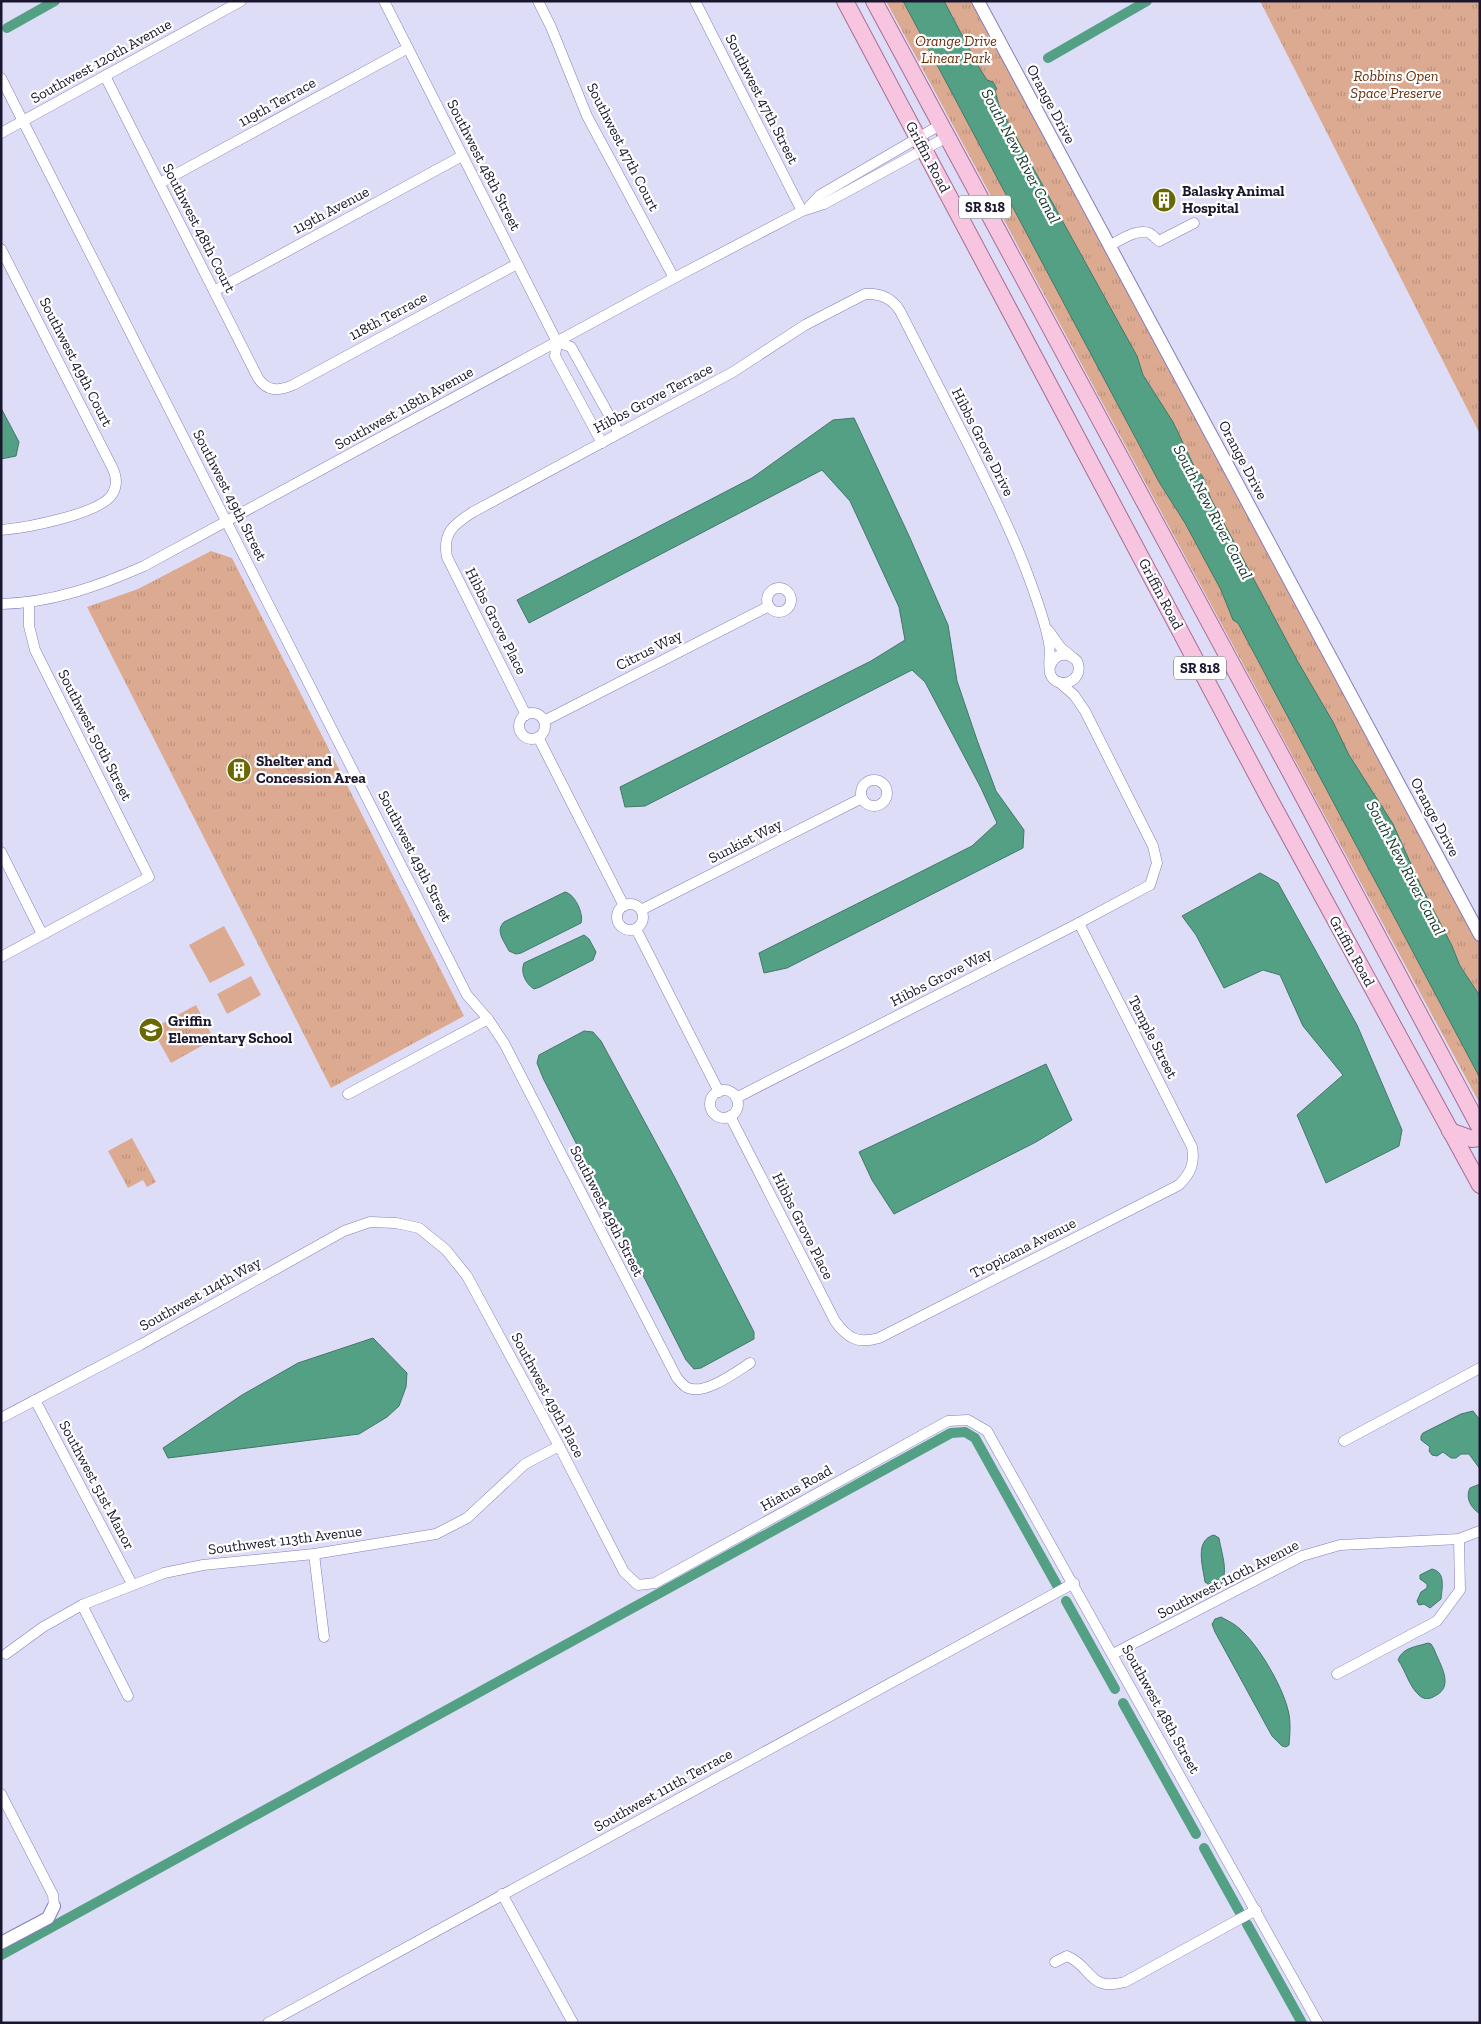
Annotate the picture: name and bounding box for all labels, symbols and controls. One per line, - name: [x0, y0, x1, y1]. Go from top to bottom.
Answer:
- street label: Southwest 120th Avenue: [27, 15, 175, 107]
- street label: Southwest 47th Street: [721, 31, 803, 167]
- park label: Orange Drive Linear Park: [915, 32, 997, 67]
- street label: Orange Drive: [1023, 61, 1079, 147]
- park label: Robbins Open Space Preserve: [1350, 67, 1442, 102]
- street label: 119th Terrace: [235, 73, 319, 131]
- street label: Southwest 47th Court: [583, 80, 663, 215]
- water label: South New River Canal: [978, 86, 1065, 227]
- street label: Southwest 48th Street: [443, 96, 525, 234]
- street label: Griffin Road: [902, 118, 955, 196]
- street label: Southwest 48th Court: [159, 160, 240, 296]
- street label: 119th Avenue: [290, 182, 372, 238]
- place label: Balasky Animal Hospital: [1182, 182, 1285, 217]
- building icon: Balasky Animal Hospital: [1151, 187, 1177, 213]
- road number: SR 818: [959, 196, 1011, 218]
- street label: 118th Terrace: [346, 288, 430, 344]
- street label: Southwest 49th Court: [36, 294, 117, 430]
- street label: Hibbs Grove Terrace: [590, 359, 716, 437]
- street label: Southwest 118th Avenue: [332, 362, 476, 454]
- street label: Hibbs Grove Drive: [948, 385, 1018, 499]
- street label: Orange Drive: [1215, 417, 1271, 503]
- street label: Southwest 49th Street: [189, 427, 271, 564]
- water label: South New River Canal: [1170, 442, 1257, 583]
- street label: Griffin Road: [1135, 555, 1188, 633]
- street label: Hibbs Grove Place: [461, 565, 531, 677]
- street label: Citrus Way: [613, 626, 685, 674]
- road number: SR 818: [1174, 656, 1226, 680]
- street label: Southwest 50th Street: [54, 666, 136, 804]
- place label: Shelter and Concession Area: [256, 752, 366, 787]
- building icon: Shelter and Concession Area: [226, 757, 252, 783]
- street label: Orange Drive: [1407, 774, 1463, 860]
- street label: Southwest 49th Street: [374, 788, 456, 925]
- water label: South New River Canal: [1363, 798, 1450, 939]
- street label: Sunkist Way: [705, 815, 785, 867]
- street label: Griffin Road: [1325, 912, 1379, 990]
- street label: Hibbs Grove Way: [887, 944, 995, 1010]
- street label: Temple Street: [1124, 993, 1182, 1082]
- place label: Griffin Elementary School: [168, 1012, 292, 1047]
- school or university icon: Griffin Elementary School: [138, 1017, 164, 1043]
- street label: Southwest 49th Street: [566, 1143, 648, 1280]
- street label: Hibbs Grove Place: [768, 1170, 838, 1282]
- street label: Tropicana Avenue: [967, 1214, 1079, 1282]
- street label: Southwest 114th Way: [136, 1253, 264, 1335]
- street label: Southwest 49th Place: [507, 1329, 589, 1461]
- street label: Southwest 51st Manor: [55, 1417, 139, 1553]
- street label: Hiatus Road: [757, 1461, 836, 1515]
- street label: Southwest 113th Avenue: [207, 1522, 363, 1558]
- street label: Southwest 110th Avenue: [1154, 1536, 1302, 1622]
- street label: Southwest 48th Street: [1118, 1641, 1204, 1777]
- street label: Southwest 111th Terrace: [591, 1745, 735, 1835]

